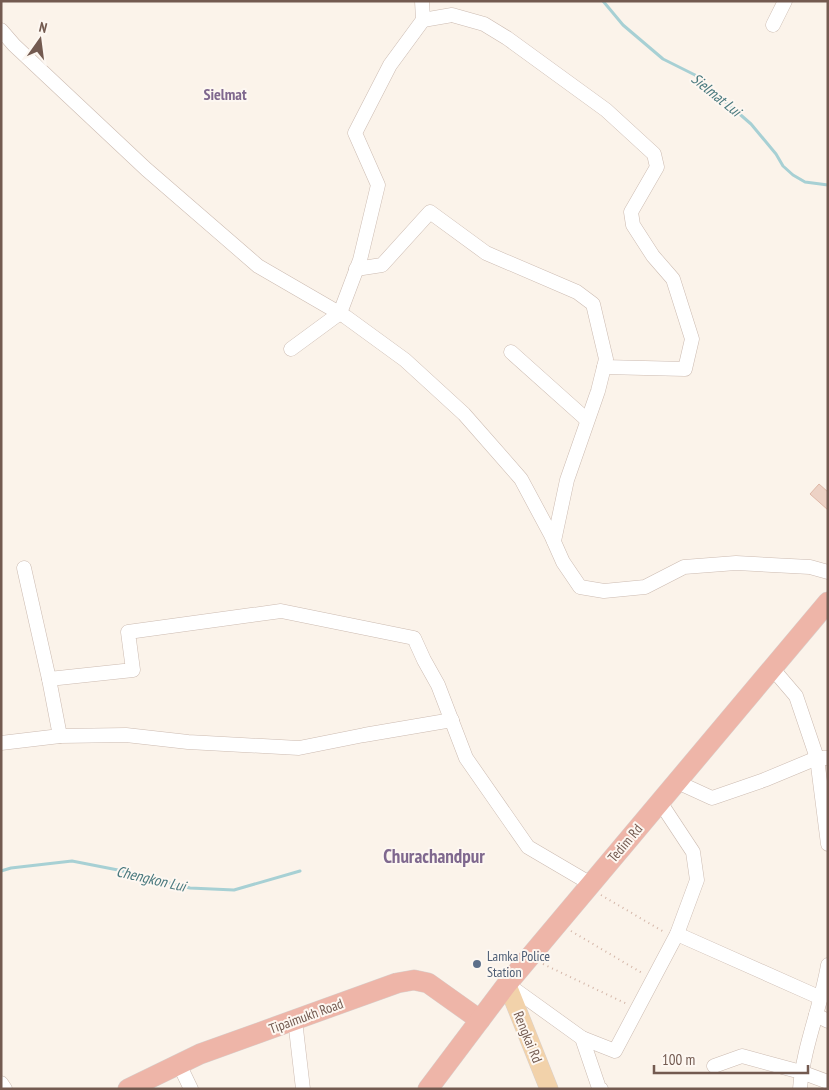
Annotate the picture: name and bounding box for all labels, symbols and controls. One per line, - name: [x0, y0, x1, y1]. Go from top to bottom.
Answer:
- north arrow: [15, 15, 65, 65]
- text: N: [37, 18, 49, 37]
- water label: Sielmat Lui: [688, 69, 746, 121]
- district label: Sielmat: [203, 84, 247, 104]
- street label: Tedim Rd: [604, 820, 646, 866]
- district label: Churachandpur: [383, 844, 485, 868]
- water label: Chengkon Lui: [115, 861, 189, 896]
- place label: Lamka Police Station: [487, 947, 550, 981]
- marker: Lamka Police Station: [471, 958, 483, 970]
- street label: Tipaimukh Road: [266, 994, 346, 1038]
- street label: Rengkai Rd: [510, 1009, 546, 1065]
- scale bar: [654, 1042, 808, 1074]
- text: 100 m: [662, 1050, 695, 1069]

